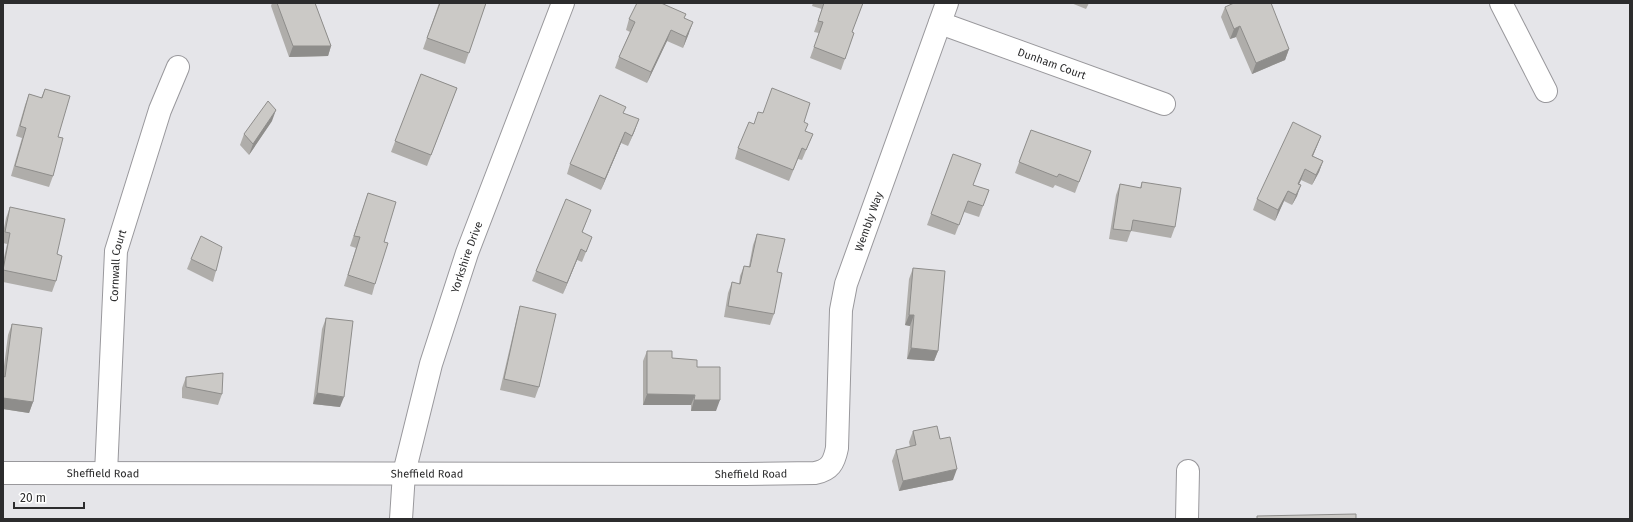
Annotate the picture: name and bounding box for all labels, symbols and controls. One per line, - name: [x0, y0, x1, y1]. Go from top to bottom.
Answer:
- street label: Dunham Court: [1016, 46, 1088, 82]
- street label: Wembly Way: [852, 190, 886, 253]
- street label: Yorkshire Drive: [448, 220, 486, 295]
- street label: Cornwall Court: [108, 228, 129, 302]
- street label: Sheffield Road: [67, 467, 139, 480]
- street label: Sheffield Road: [715, 467, 787, 481]
- street label: Sheffield Road: [391, 468, 463, 481]
- scale bar: [14, 484, 84, 510]
- text: 20 m: [20, 491, 46, 505]

